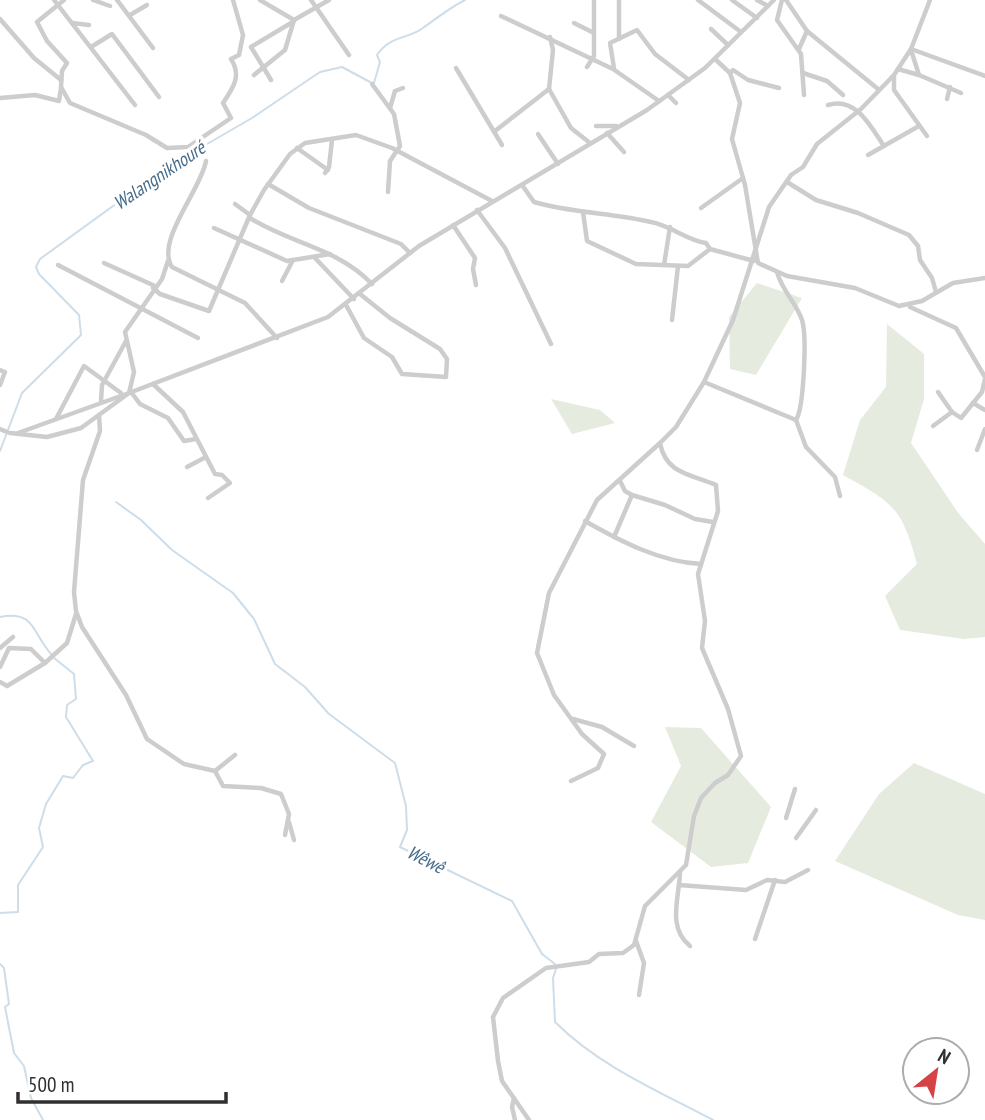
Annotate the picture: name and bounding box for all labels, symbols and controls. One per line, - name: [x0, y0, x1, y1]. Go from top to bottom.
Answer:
- water label: Walangnikhouré: [108, 134, 211, 215]
- water label: Wêwê: [403, 840, 450, 879]
- north arrow: [901, 1036, 971, 1106]
- text: N: [934, 1043, 955, 1069]
- scale bar: [18, 1060, 226, 1104]
- text: 500 m: [28, 1071, 74, 1098]

